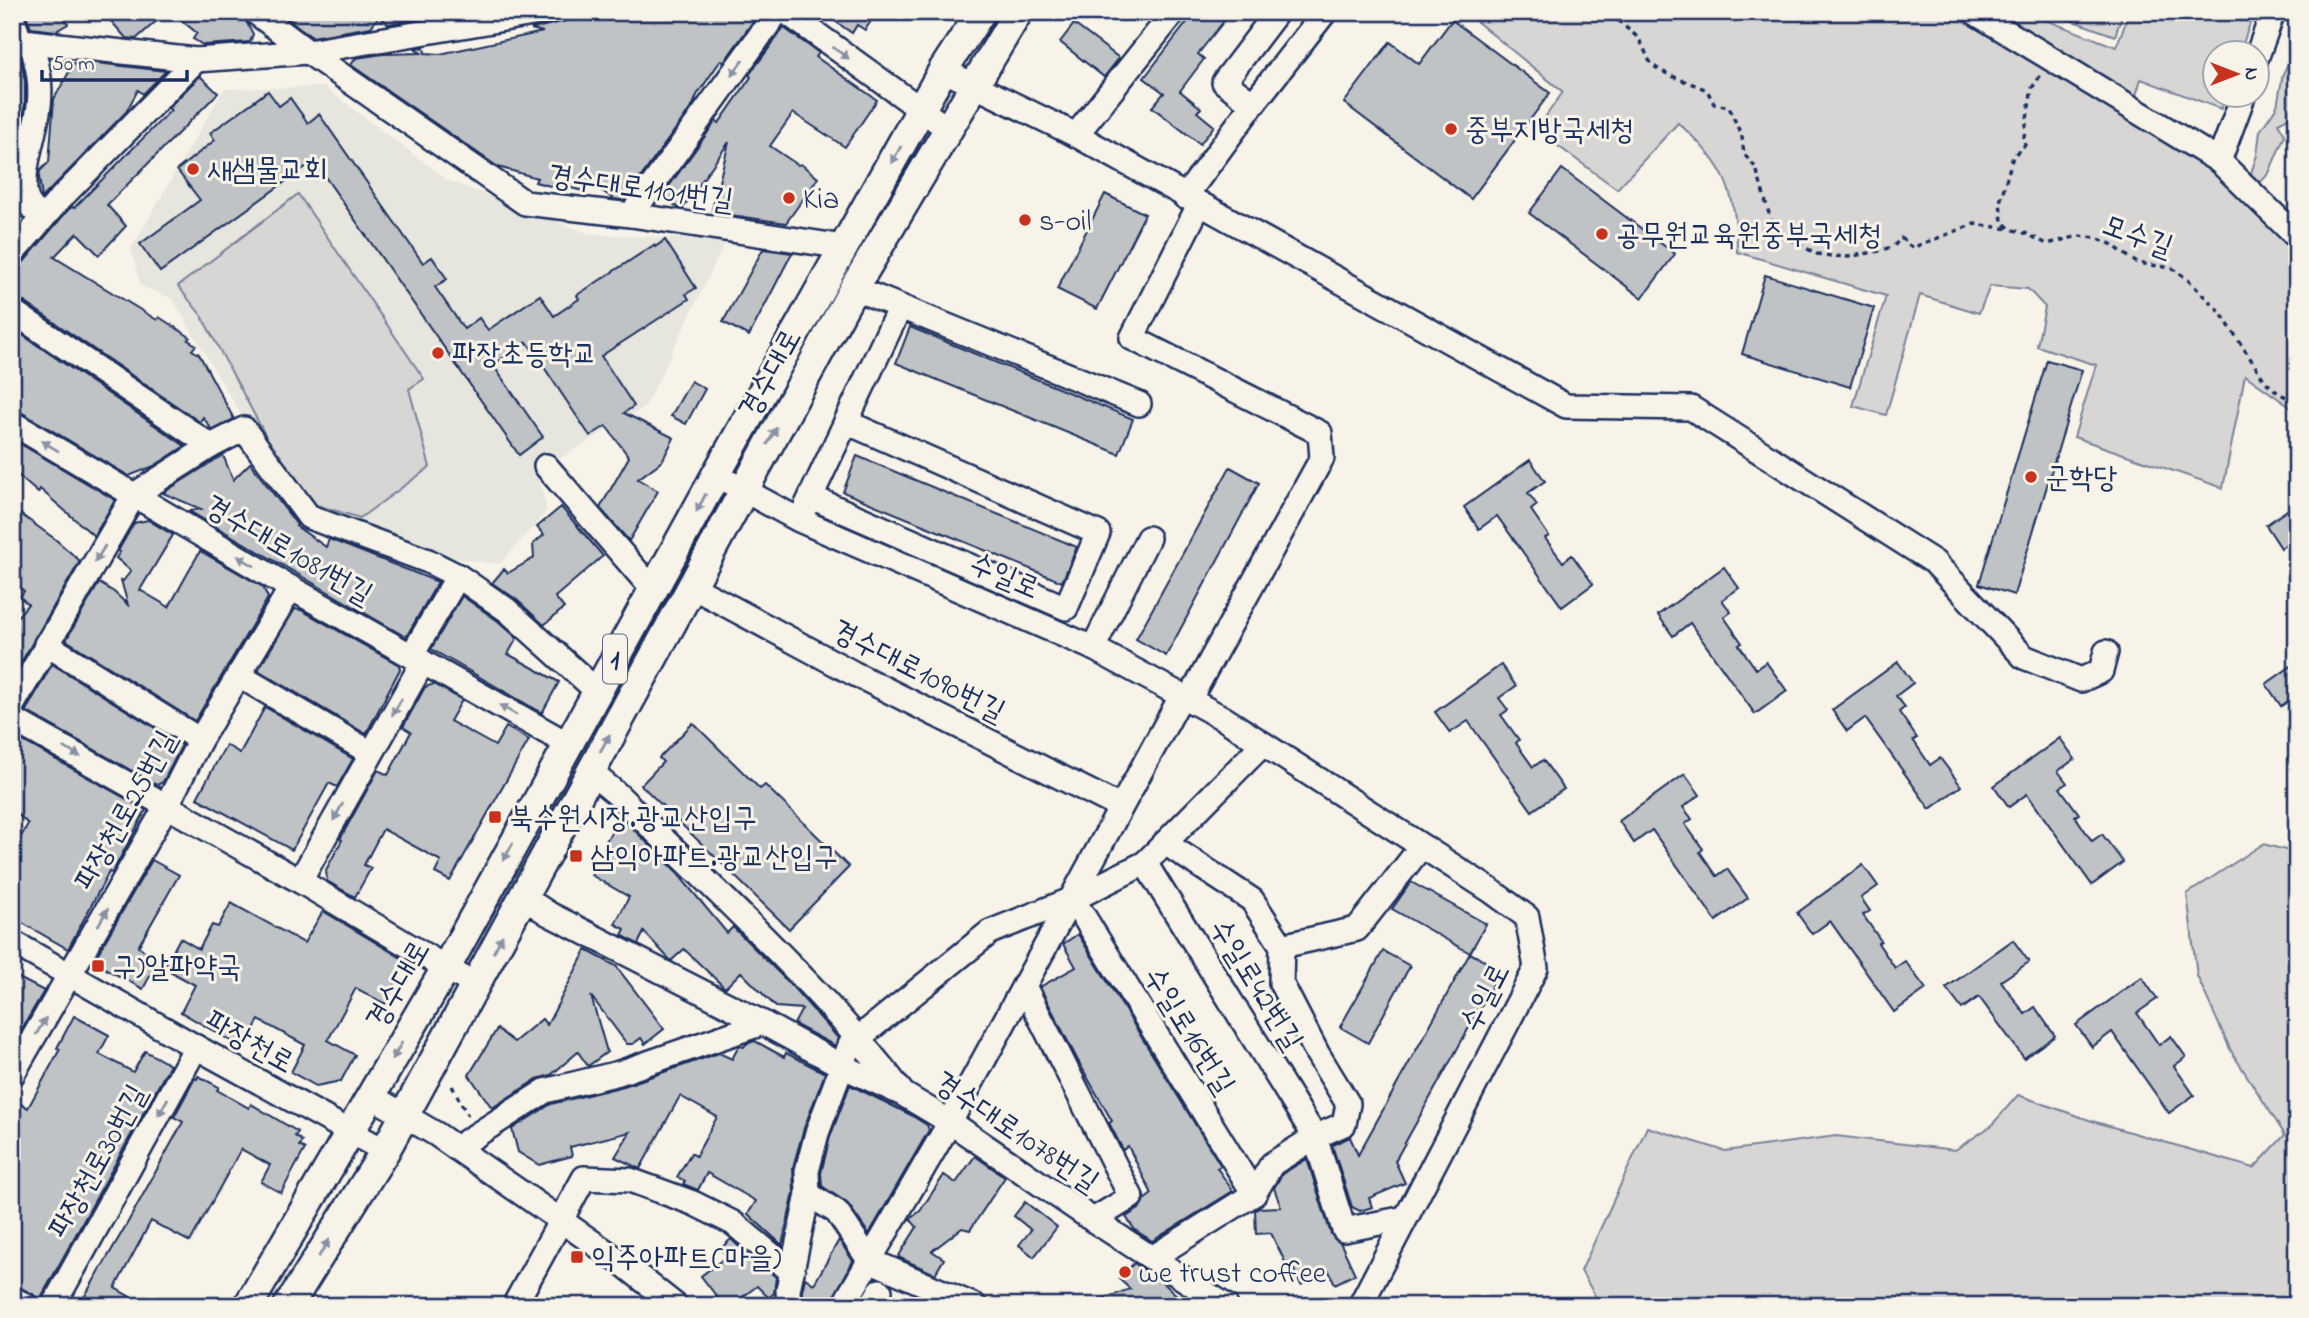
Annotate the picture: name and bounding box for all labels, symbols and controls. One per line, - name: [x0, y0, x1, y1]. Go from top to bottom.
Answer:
- scale bar: [42, 38, 187, 82]
- north arrow: [2200, 38, 2270, 108]
- one-way arrow: [832, 45, 850, 60]
- text: 50 m: [52, 50, 95, 80]
- one-way arrow: [730, 58, 744, 77]
- text: N: [2237, 68, 2264, 81]
- place label: 중부지방국세청: [1465, 110, 1634, 154]
- marker: 중부지방국세청: [1443, 121, 1459, 137]
- one-way arrow: [890, 145, 902, 165]
- place label: 새샘물교회: [207, 150, 328, 194]
- street label: 경수대로1101번길: [545, 155, 736, 225]
- marker: 새샘물교회: [185, 161, 201, 177]
- place label: Kia: [803, 179, 839, 223]
- marker: Kia: [781, 190, 797, 206]
- place label: s-oil: [1039, 201, 1092, 245]
- street label: 모수길: [2095, 205, 2179, 271]
- marker: s-oil: [1017, 212, 1033, 228]
- place label: 공무원교육원중부국세청: [1616, 215, 1882, 259]
- marker: 공무원교육원중부국세청: [1594, 226, 1610, 242]
- street label: 경수대로: [729, 322, 814, 427]
- place label: 파장초등학교: [452, 334, 597, 378]
- marker: 파장초등학교: [430, 345, 446, 361]
- one-way arrow: [766, 426, 778, 446]
- one-way arrow: [41, 440, 60, 452]
- place label: 군학당: [2045, 458, 2117, 502]
- marker: 군학당: [2023, 469, 2039, 485]
- street label: 경수대로1081번길: [195, 486, 380, 618]
- one-way arrow: [695, 493, 707, 513]
- street label: 수일로: [962, 543, 1046, 612]
- one-way arrow: [94, 544, 106, 564]
- one-way arrow: [237, 555, 256, 568]
- street label: 경수대로1090번길: [823, 610, 1012, 735]
- road number: 1: [603, 634, 627, 684]
- one-way arrow: [391, 697, 403, 717]
- one-way arrow: [499, 704, 518, 716]
- street label: 파장천로25번길: [65, 723, 190, 899]
- one-way arrow: [599, 733, 611, 753]
- one-way arrow: [62, 746, 82, 758]
- place label: 북수원시장.광교산입구: [509, 798, 757, 842]
- one-way arrow: [332, 803, 344, 822]
- marker: 북수원시장.광교산입구: [487, 809, 503, 825]
- place label: 삼익아파트.광교산입구: [590, 837, 838, 881]
- one-way arrow: [502, 843, 514, 862]
- marker: 삼익아파트.광교산입구: [568, 848, 584, 864]
- one-way arrow: [97, 907, 109, 927]
- street label: 수일로42번길: [1197, 911, 1312, 1060]
- street label: 경수대로: [356, 933, 443, 1038]
- one-way arrow: [492, 934, 503, 954]
- place label: 구)알파약국: [112, 947, 241, 991]
- street label: 수일로: [1451, 956, 1523, 1041]
- marker: 구)알파약국: [90, 958, 106, 974]
- street label: 수일로16번길: [1131, 959, 1244, 1104]
- street label: 파장천로: [196, 1001, 301, 1086]
- one-way arrow: [35, 1016, 47, 1035]
- one-way arrow: [391, 1041, 403, 1061]
- street label: 경수대로1078번길: [924, 1062, 1107, 1205]
- street label: 파장천로30번길: [39, 1077, 160, 1248]
- one-way arrow: [157, 1097, 169, 1117]
- one-way arrow: [318, 1238, 331, 1257]
- place label: 익주아파트(마을): [591, 1238, 782, 1282]
- marker: 익주아파트(마을): [569, 1249, 585, 1265]
- place label: we trust coffee: [1139, 1253, 1327, 1297]
- marker: we trust coffee: [1117, 1264, 1133, 1280]

